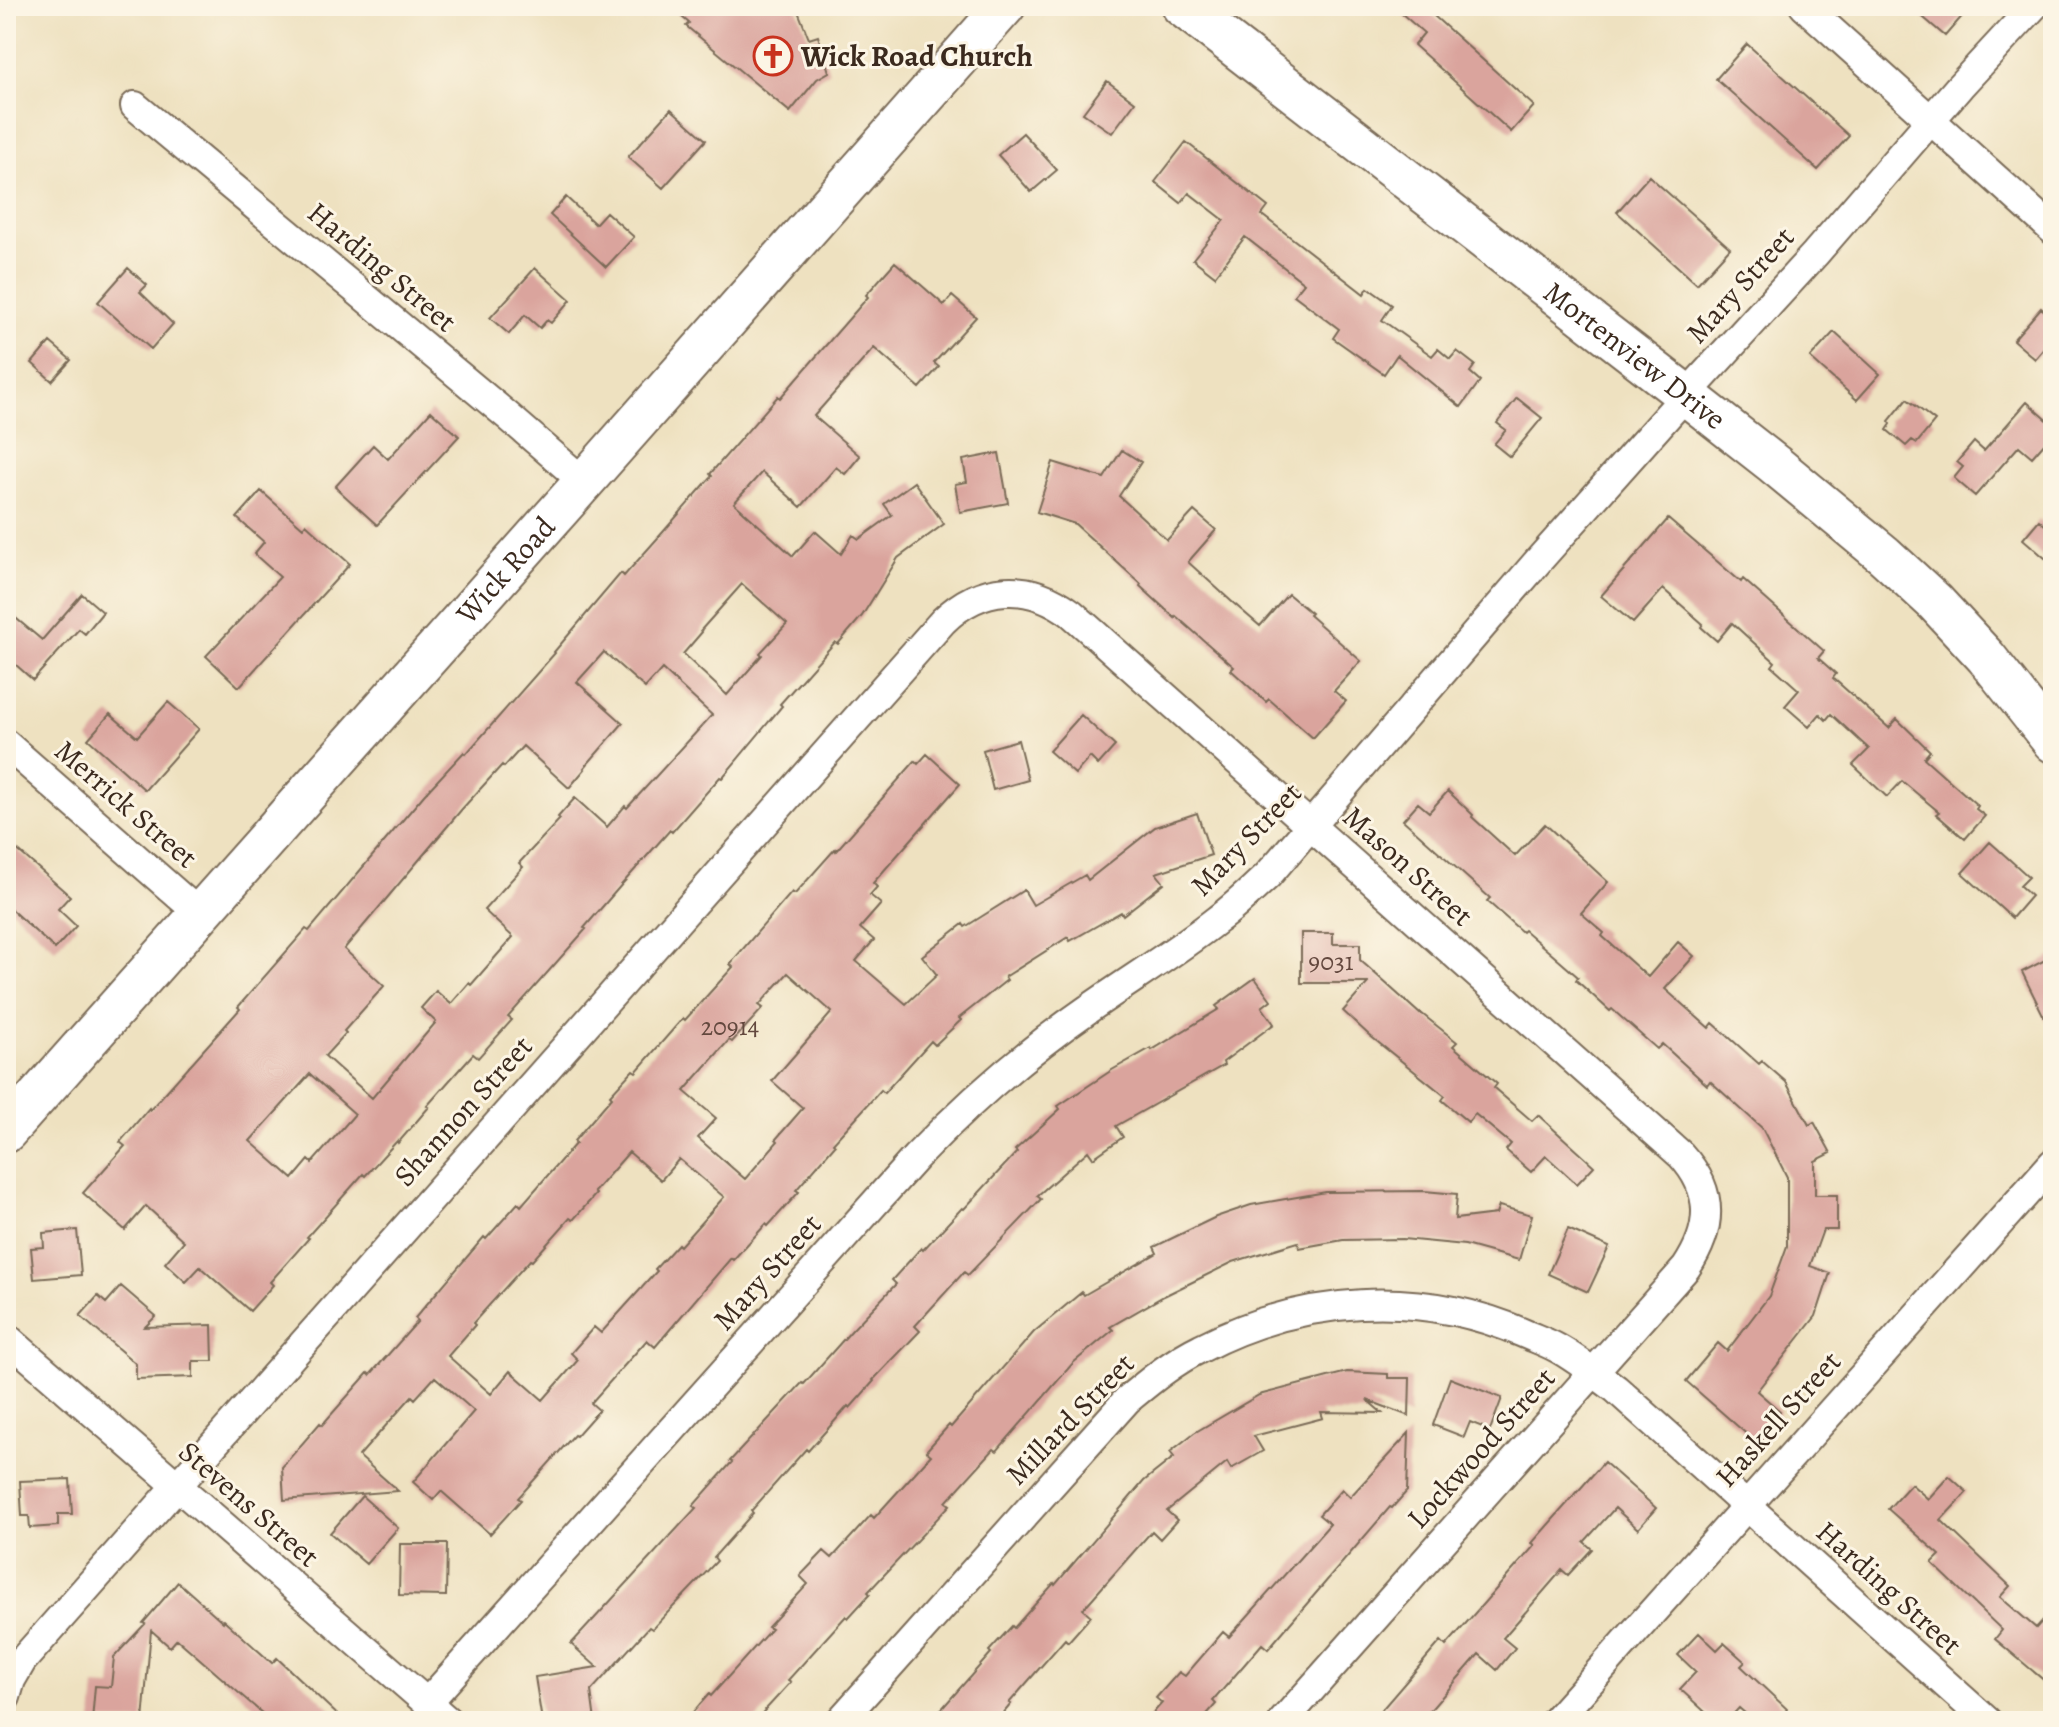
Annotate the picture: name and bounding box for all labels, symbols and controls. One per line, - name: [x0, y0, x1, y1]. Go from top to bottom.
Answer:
- church icon: Wick Road Church: [752, 35, 794, 77]
- place label: Wick Road Church: [800, 36, 1033, 76]
- street label: Harding Street: [299, 193, 465, 341]
- street label: Mary Street: [1677, 218, 1803, 352]
- street label: Mortenview Drive: [1535, 272, 1734, 439]
- street label: Wick Road: [446, 507, 565, 633]
- street label: Merrick Street: [46, 731, 206, 877]
- street label: Mary Street: [1182, 773, 1311, 905]
- street label: Mason Street: [1334, 797, 1482, 935]
- house number: 9031: [1308, 944, 1354, 979]
- house number: 20914: [701, 1009, 760, 1044]
- street label: Shannon Street: [385, 1027, 541, 1195]
- street label: Mary Street: [704, 1205, 830, 1339]
- street label: Haskell Street: [1706, 1342, 1850, 1496]
- street label: Millard Street: [997, 1344, 1143, 1494]
- street label: Lockwood Street: [1398, 1359, 1564, 1537]
- street label: Stevens Street: [170, 1432, 328, 1576]
- street label: Harding Street: [1808, 1512, 1970, 1664]

